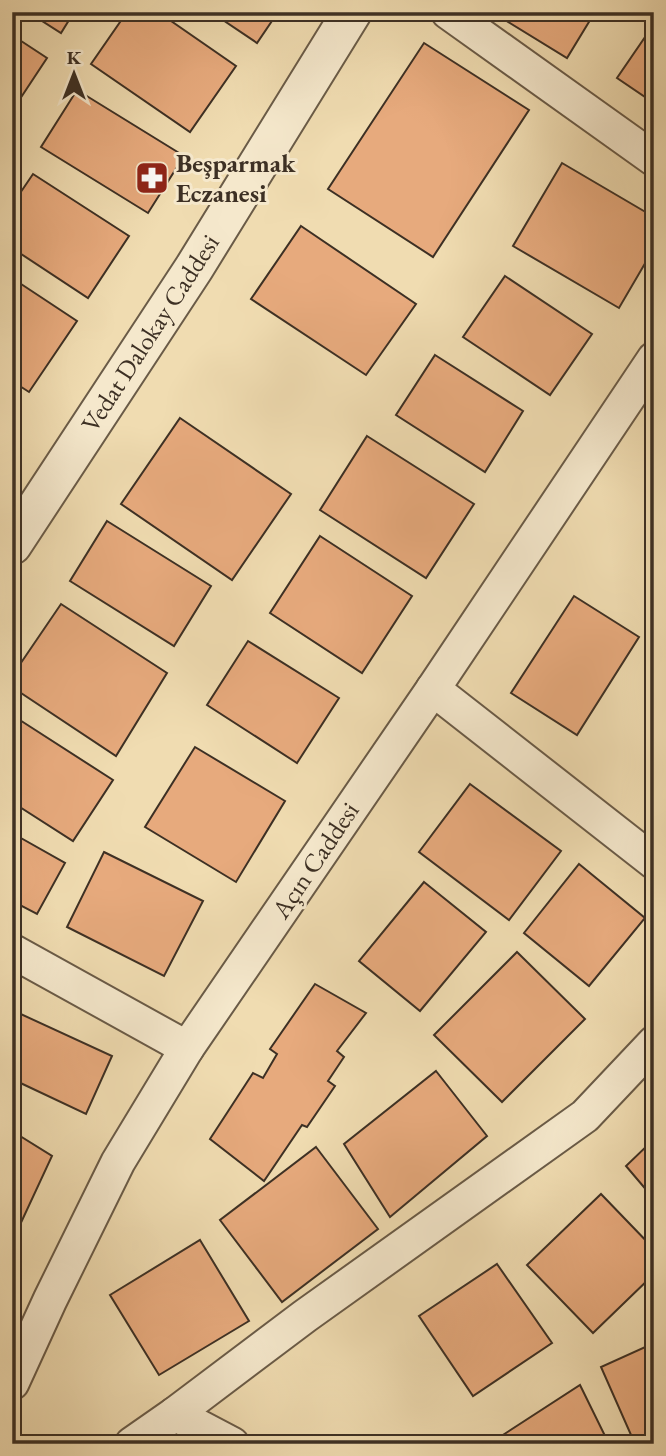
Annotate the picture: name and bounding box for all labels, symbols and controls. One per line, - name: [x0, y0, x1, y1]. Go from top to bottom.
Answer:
- north arrow: [38, 38, 108, 108]
- text: K: [67, 45, 82, 70]
- place label: Beşparmak Eczanesi: [176, 146, 296, 210]
- pharmacy icon: Beşparmak Eczanesi: [133, 159, 171, 197]
- street label: Vedat Dalokay Caddesi: [73, 228, 227, 438]
- street label: Açın Caddesi: [263, 795, 366, 926]

